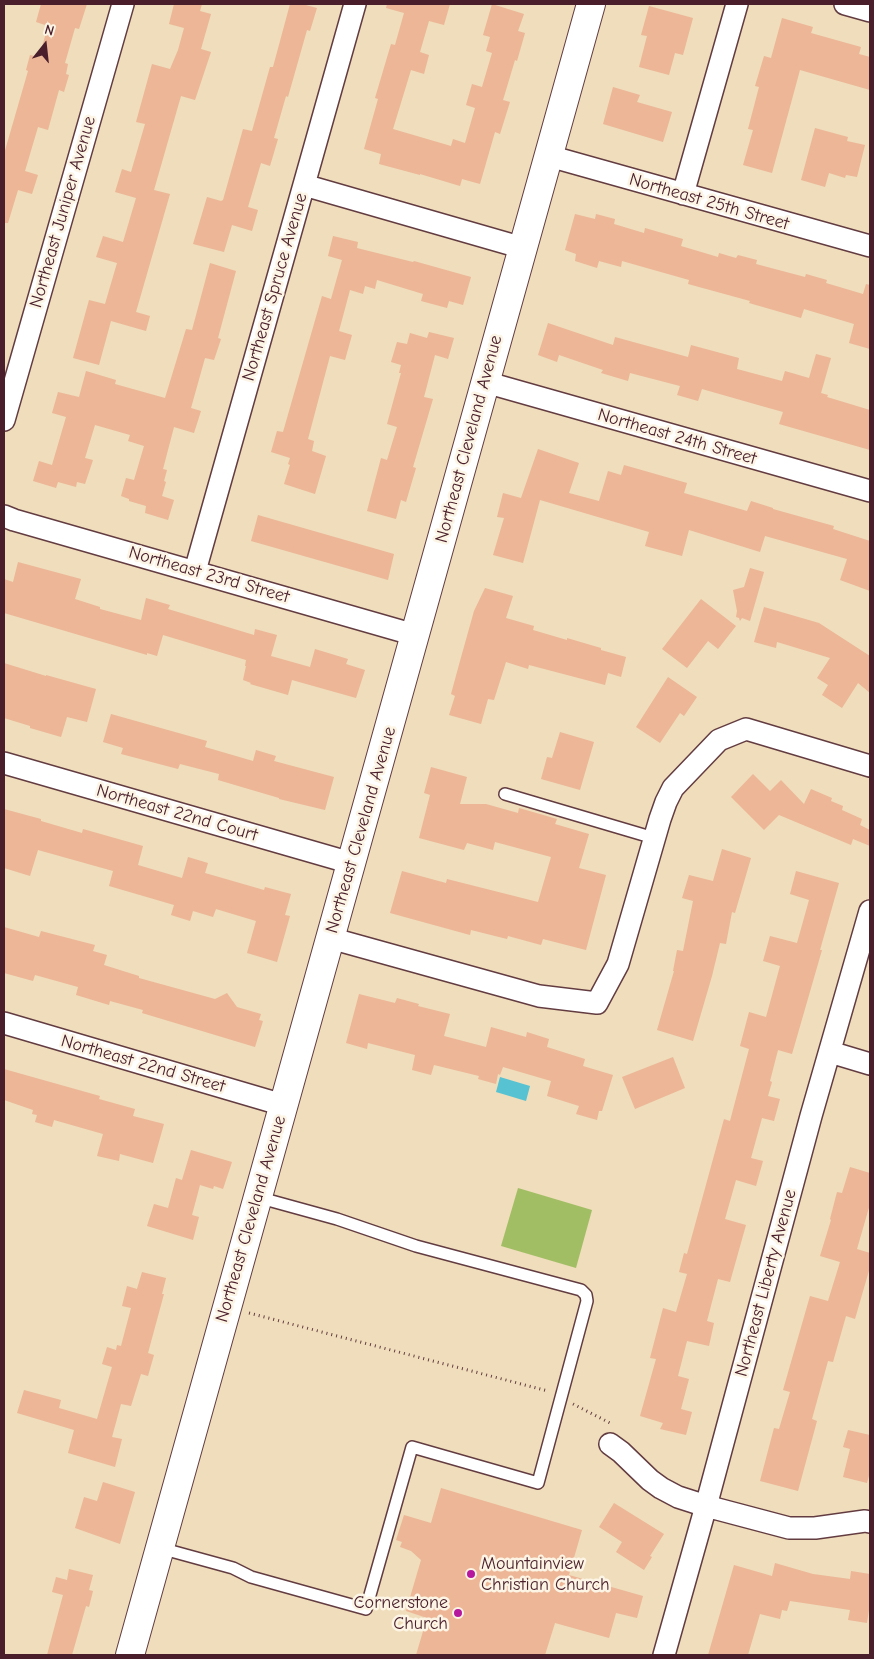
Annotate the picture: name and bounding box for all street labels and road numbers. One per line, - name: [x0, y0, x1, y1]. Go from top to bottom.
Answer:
- street label: Northeast Juniper Avenue: [25, 114, 101, 310]
- street label: Northeast 25th Street: [627, 169, 791, 235]
- street label: Northeast Spruce Avenue: [238, 190, 312, 384]
- street label: Northeast Cleveland Avenue: [431, 333, 507, 545]
- street label: Northeast 24th Street: [595, 404, 759, 470]
- street label: Northeast 23rd Street: [126, 542, 292, 608]
- street label: Northeast Cleveland Avenue: [321, 724, 401, 936]
- street label: Northeast 22nd Court: [94, 780, 260, 846]
- street label: Northeast 22nd Street: [58, 1030, 228, 1098]
- street label: Northeast Cleveland Avenue: [211, 1113, 291, 1325]
- street label: Northeast Liberty Avenue: [731, 1187, 801, 1379]

